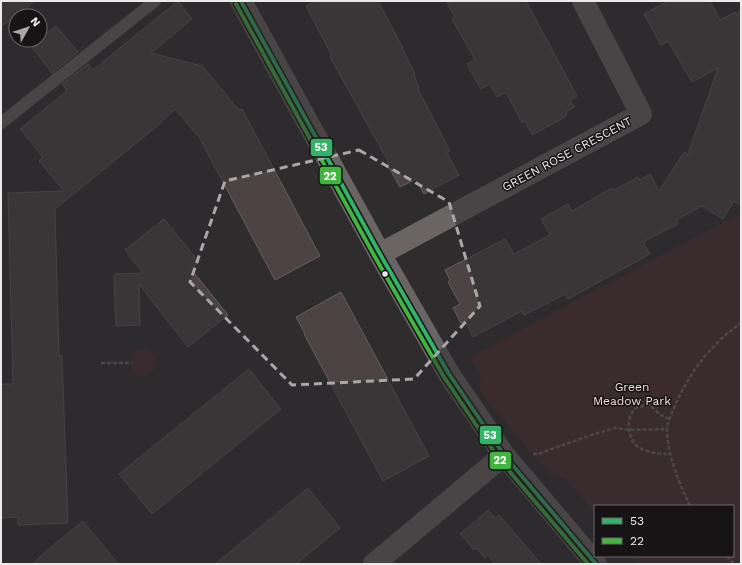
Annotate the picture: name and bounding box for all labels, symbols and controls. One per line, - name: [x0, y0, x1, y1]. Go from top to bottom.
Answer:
- north arrow: [8, 8, 48, 48]
- text: N: [28, 15, 43, 29]
- street label: GREEN ROSE CRESCENT: [500, 114, 634, 194]
- line badge: 53: [310, 138, 333, 157]
- text: 53: [315, 141, 328, 154]
- line badge: 22: [319, 166, 342, 185]
- text: 22: [323, 170, 337, 183]
- unlabelled marker: [380, 269, 390, 279]
- park label: Green Meadow Park: [593, 380, 671, 408]
- line badge: 53: [479, 425, 502, 445]
- text: 53: [484, 429, 497, 442]
- line badge: 22: [489, 451, 512, 470]
- text: 22: [493, 454, 507, 467]
- legend: [594, 505, 734, 557]
- text: 53: [630, 514, 644, 528]
- text: 22: [630, 534, 644, 548]

